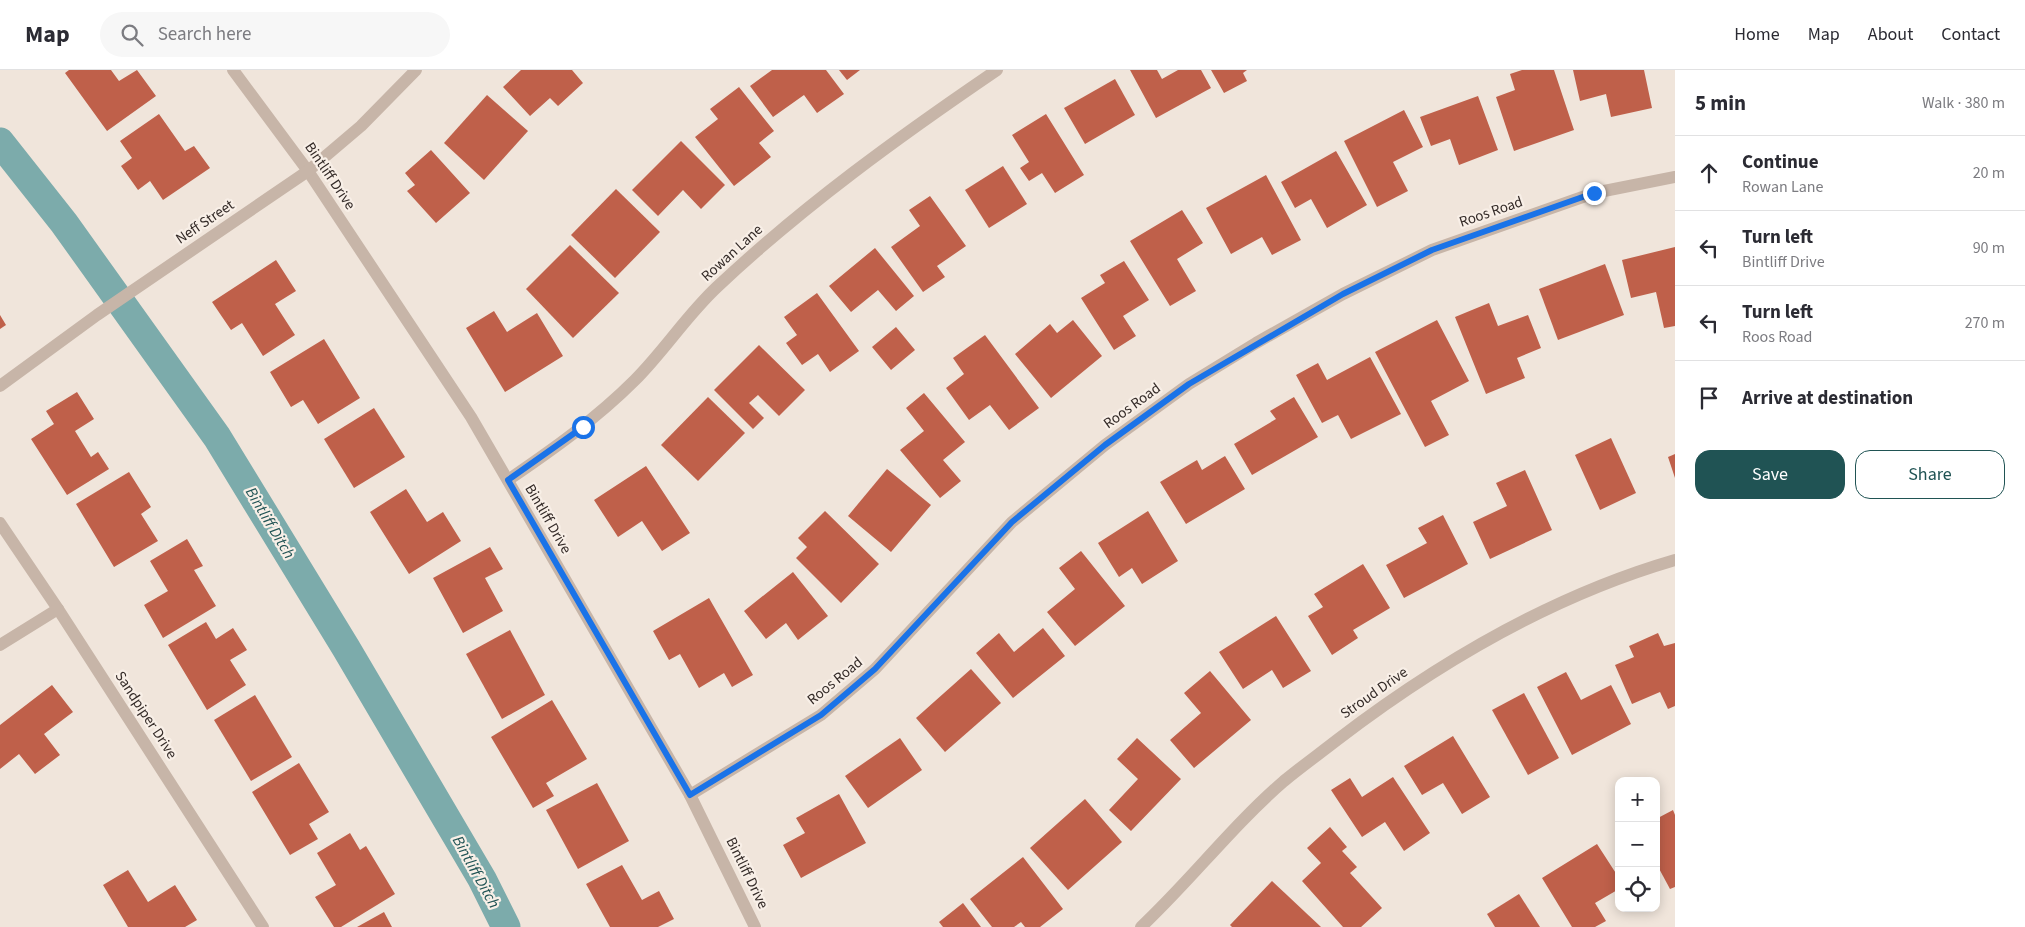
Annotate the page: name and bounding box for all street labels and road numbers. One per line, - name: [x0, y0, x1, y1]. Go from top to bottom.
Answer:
- street label: Bintliff Drive: [300, 138, 360, 214]
- street label: Roos Road: [1456, 191, 1526, 233]
- street label: Neff Street: [172, 195, 238, 249]
- street label: Rowan Lane: [697, 220, 767, 286]
- street label: Roos Road: [1099, 378, 1165, 434]
- street label: Bintliff Drive: [520, 480, 576, 558]
- street label: Roos Road: [803, 652, 867, 710]
- street label: Stroud Drive: [1336, 662, 1412, 724]
- street label: Sandpiper Drive: [110, 667, 182, 763]
- street label: Bintliff Drive: [721, 834, 773, 912]

